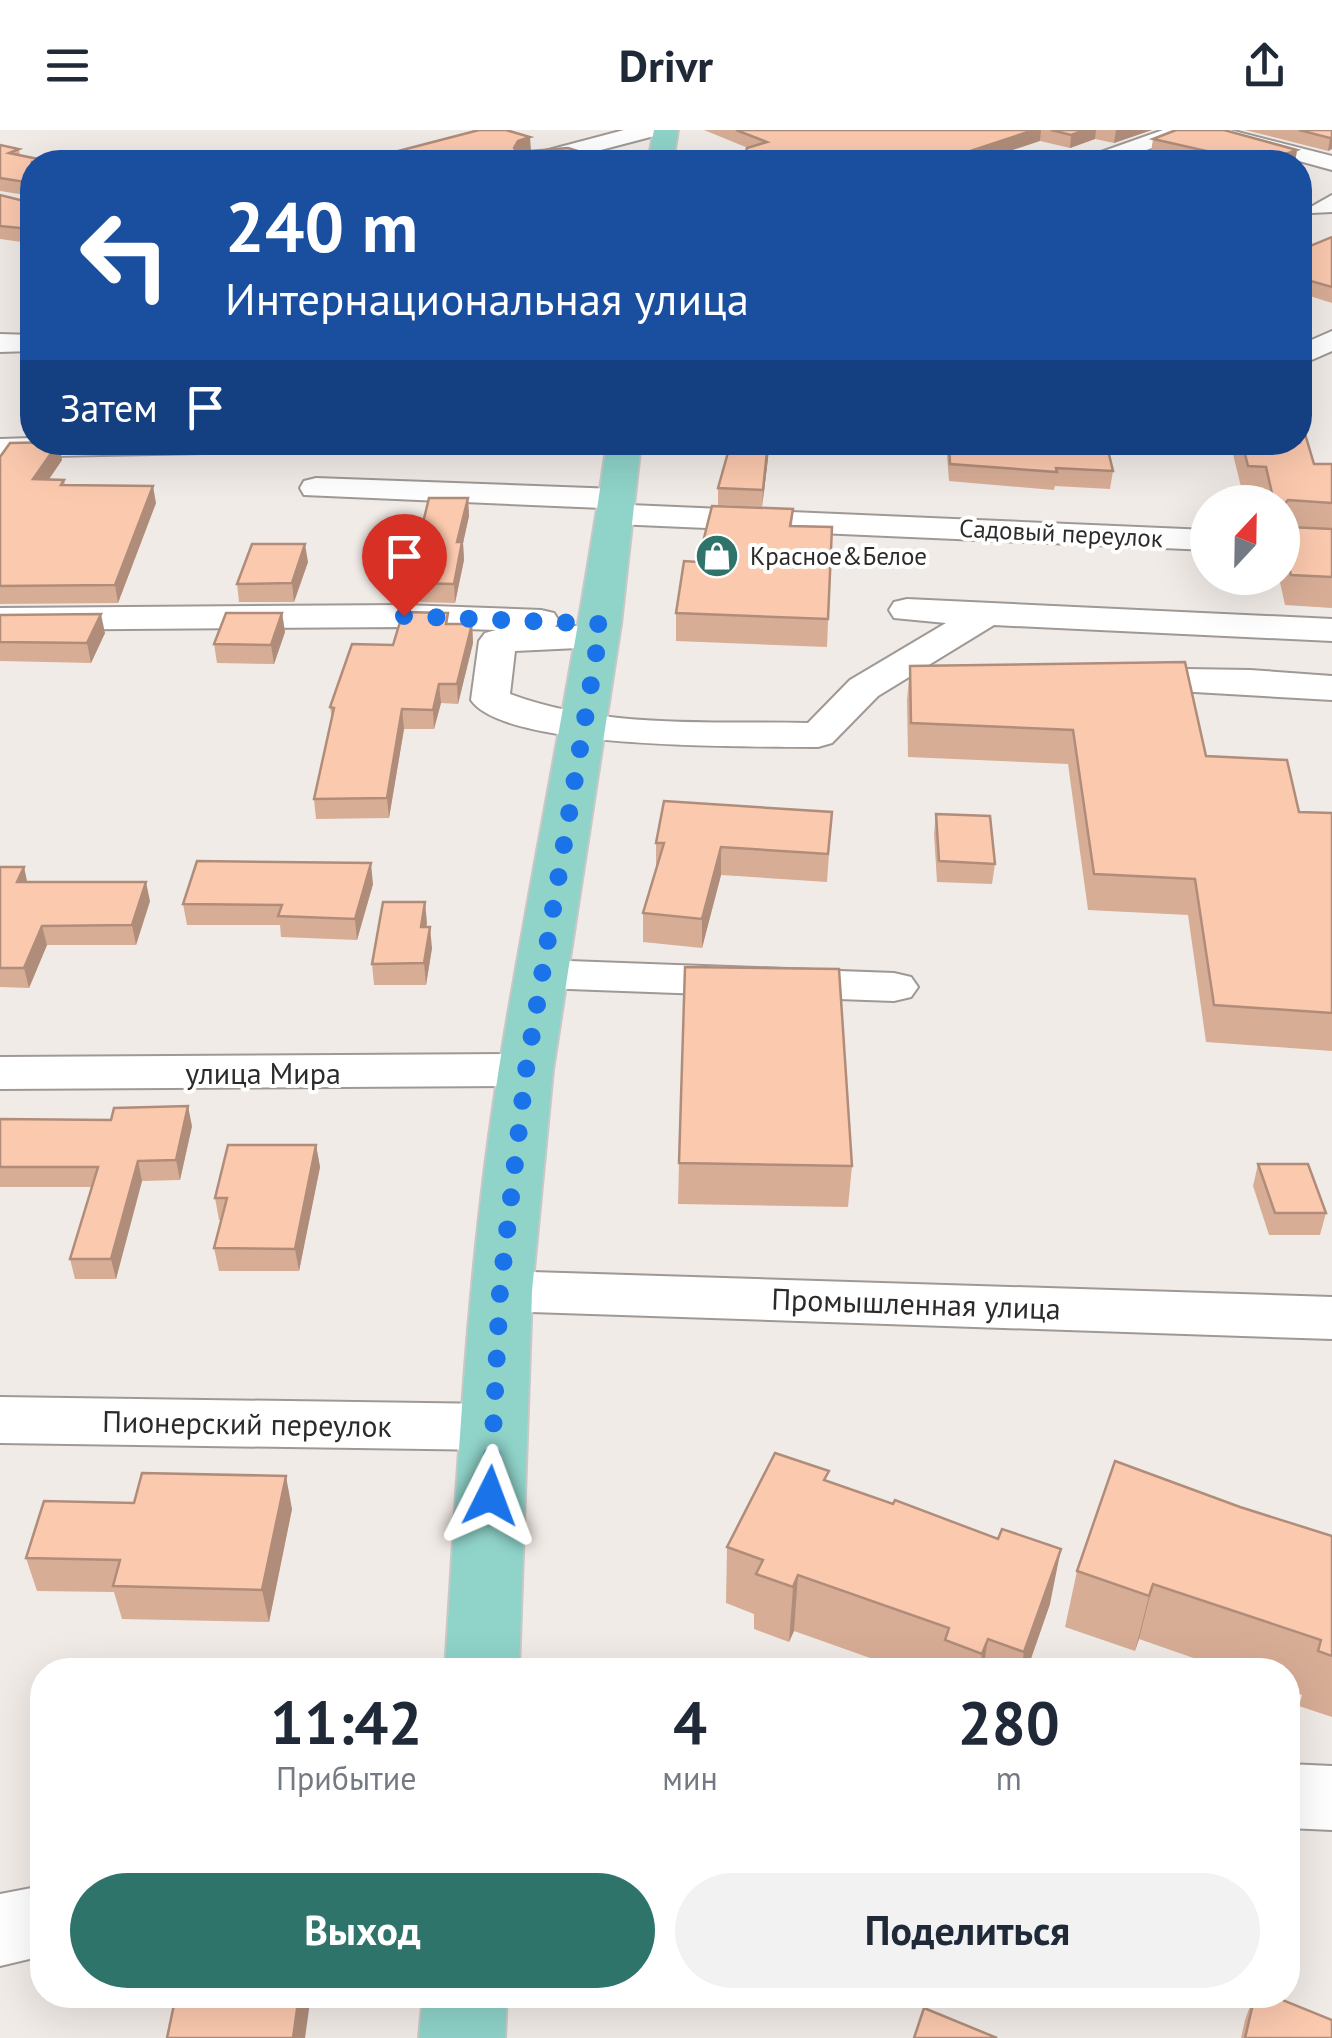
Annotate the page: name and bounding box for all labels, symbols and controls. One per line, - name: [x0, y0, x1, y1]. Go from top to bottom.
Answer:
- text: Drivr: [619, 36, 713, 94]
- icon: menu: [40, 38, 95, 93]
- icon: share: [1237, 38, 1292, 93]
- text: 240 m: [225, 181, 418, 271]
- icon: left: [60, 190, 190, 320]
- text: Интернациональная улица: [225, 269, 749, 327]
- icon: arrive: [178, 380, 233, 435]
- text: Затем: [60, 383, 158, 432]
- north arrow: [1190, 485, 1300, 595]
- map controls: [1190, 485, 1300, 595]
- street label: Садовый переулок: [958, 512, 1164, 554]
- pin: [362, 514, 447, 617]
- icon: arrive: [377, 529, 432, 584]
- shop icon: Красное&Белое: [694, 533, 740, 579]
- place label: Красное&Белое: [750, 540, 927, 572]
- street label: улица Мира: [185, 1053, 341, 1092]
- street label: Промышленная улица: [771, 1278, 1061, 1328]
- street label: Пионерский переулок: [102, 1401, 393, 1445]
- position arrow: [438, 1444, 542, 1548]
- text: 11:42: [270, 1683, 422, 1761]
- text: 4: [673, 1683, 707, 1761]
- text: 280: [958, 1683, 1060, 1761]
- text: Прибытие: [276, 1757, 416, 1799]
- text: мин: [662, 1757, 718, 1799]
- text: m: [996, 1757, 1022, 1799]
- button: Выход: [70, 1873, 655, 1988]
- button: Поделиться: [675, 1873, 1260, 1988]

